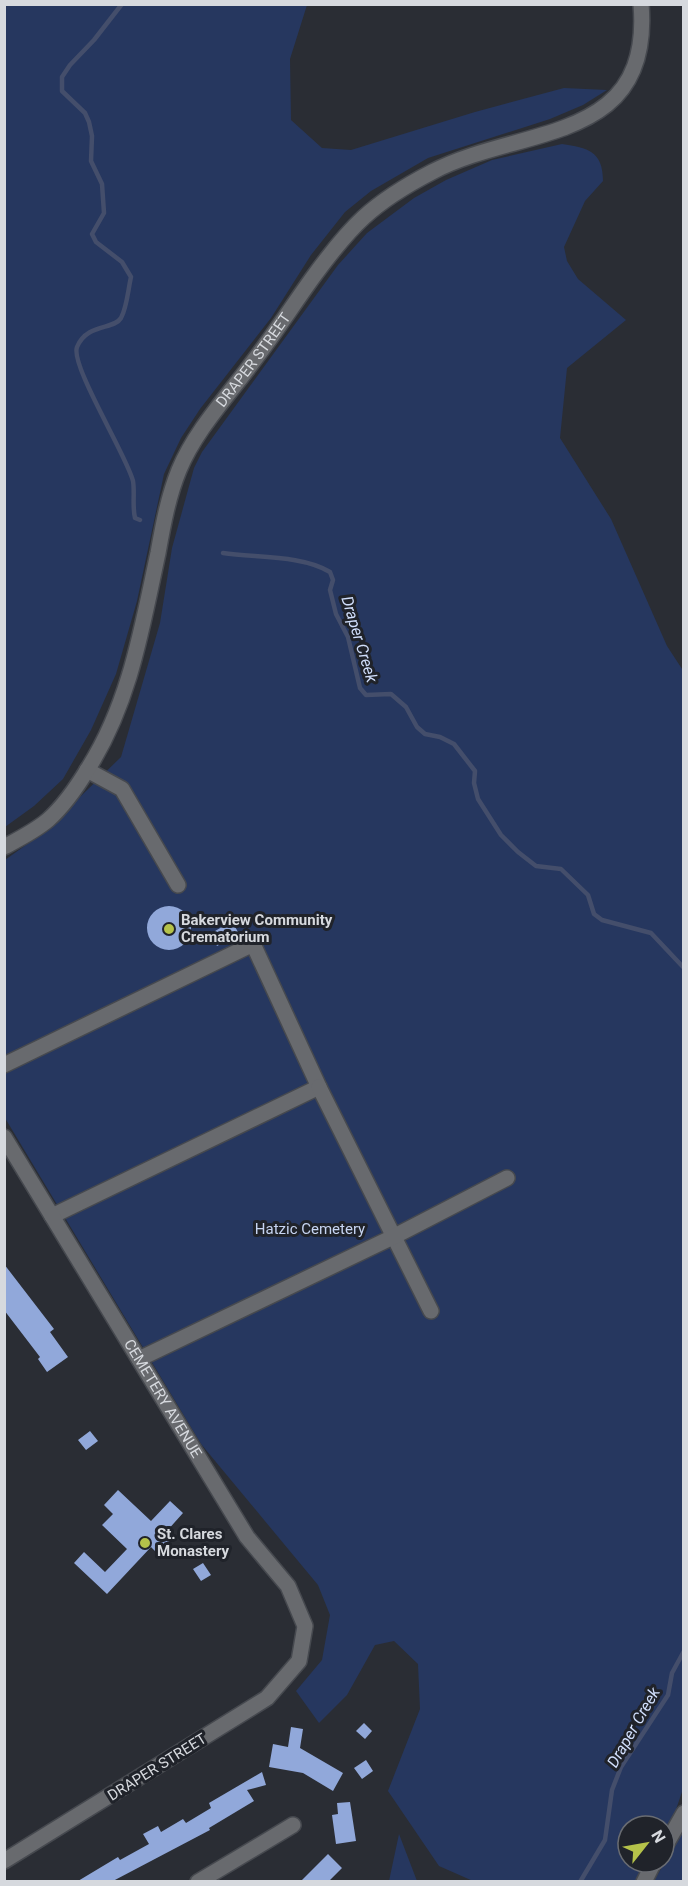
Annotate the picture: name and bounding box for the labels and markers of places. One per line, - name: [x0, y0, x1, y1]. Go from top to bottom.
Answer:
- place label: Bakerview Community Crematorium: [181, 911, 333, 946]
- marker: Bakerview Community Crematorium: [162, 922, 176, 936]
- place label: St. Clares Monastery: [157, 1525, 230, 1560]
- marker: St. Clares Monastery: [138, 1536, 152, 1550]

